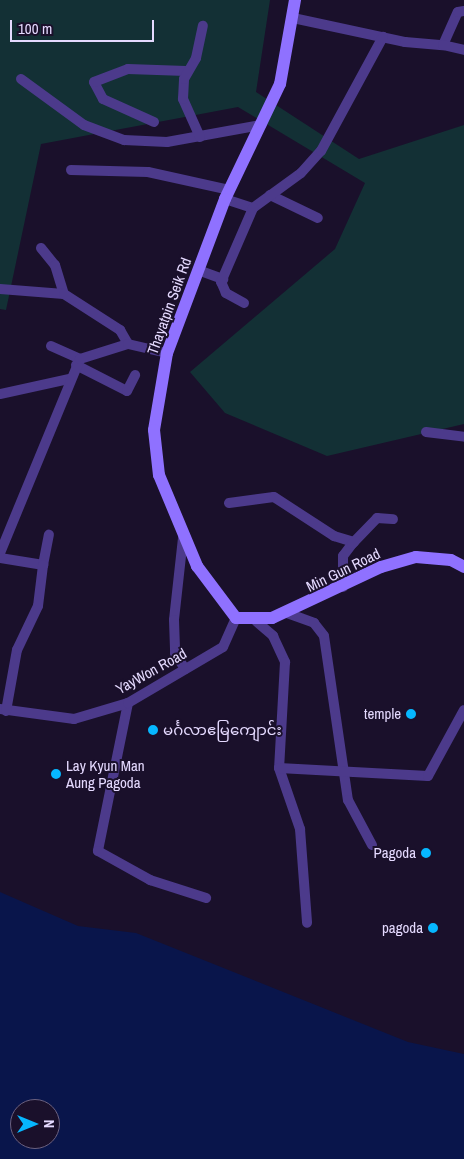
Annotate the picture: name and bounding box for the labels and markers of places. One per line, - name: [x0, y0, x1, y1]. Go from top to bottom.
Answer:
- place label: temple: [364, 705, 401, 723]
- marker: temple: [405, 708, 417, 720]
- place label: မင်္ဂလာဧမြကျောင်း: [163, 721, 282, 739]
- marker: မင်္ဂလာဧမြကျောင်း: [147, 724, 159, 736]
- place label: Lay Kyun Man Aung Pagoda: [66, 756, 145, 791]
- marker: Lay Kyun Man Aung Pagoda: [50, 768, 62, 780]
- place label: Pagoda: [374, 844, 416, 862]
- marker: Pagoda: [420, 847, 432, 859]
- place label: pagoda: [382, 919, 423, 937]
- marker: pagoda: [427, 922, 439, 934]

